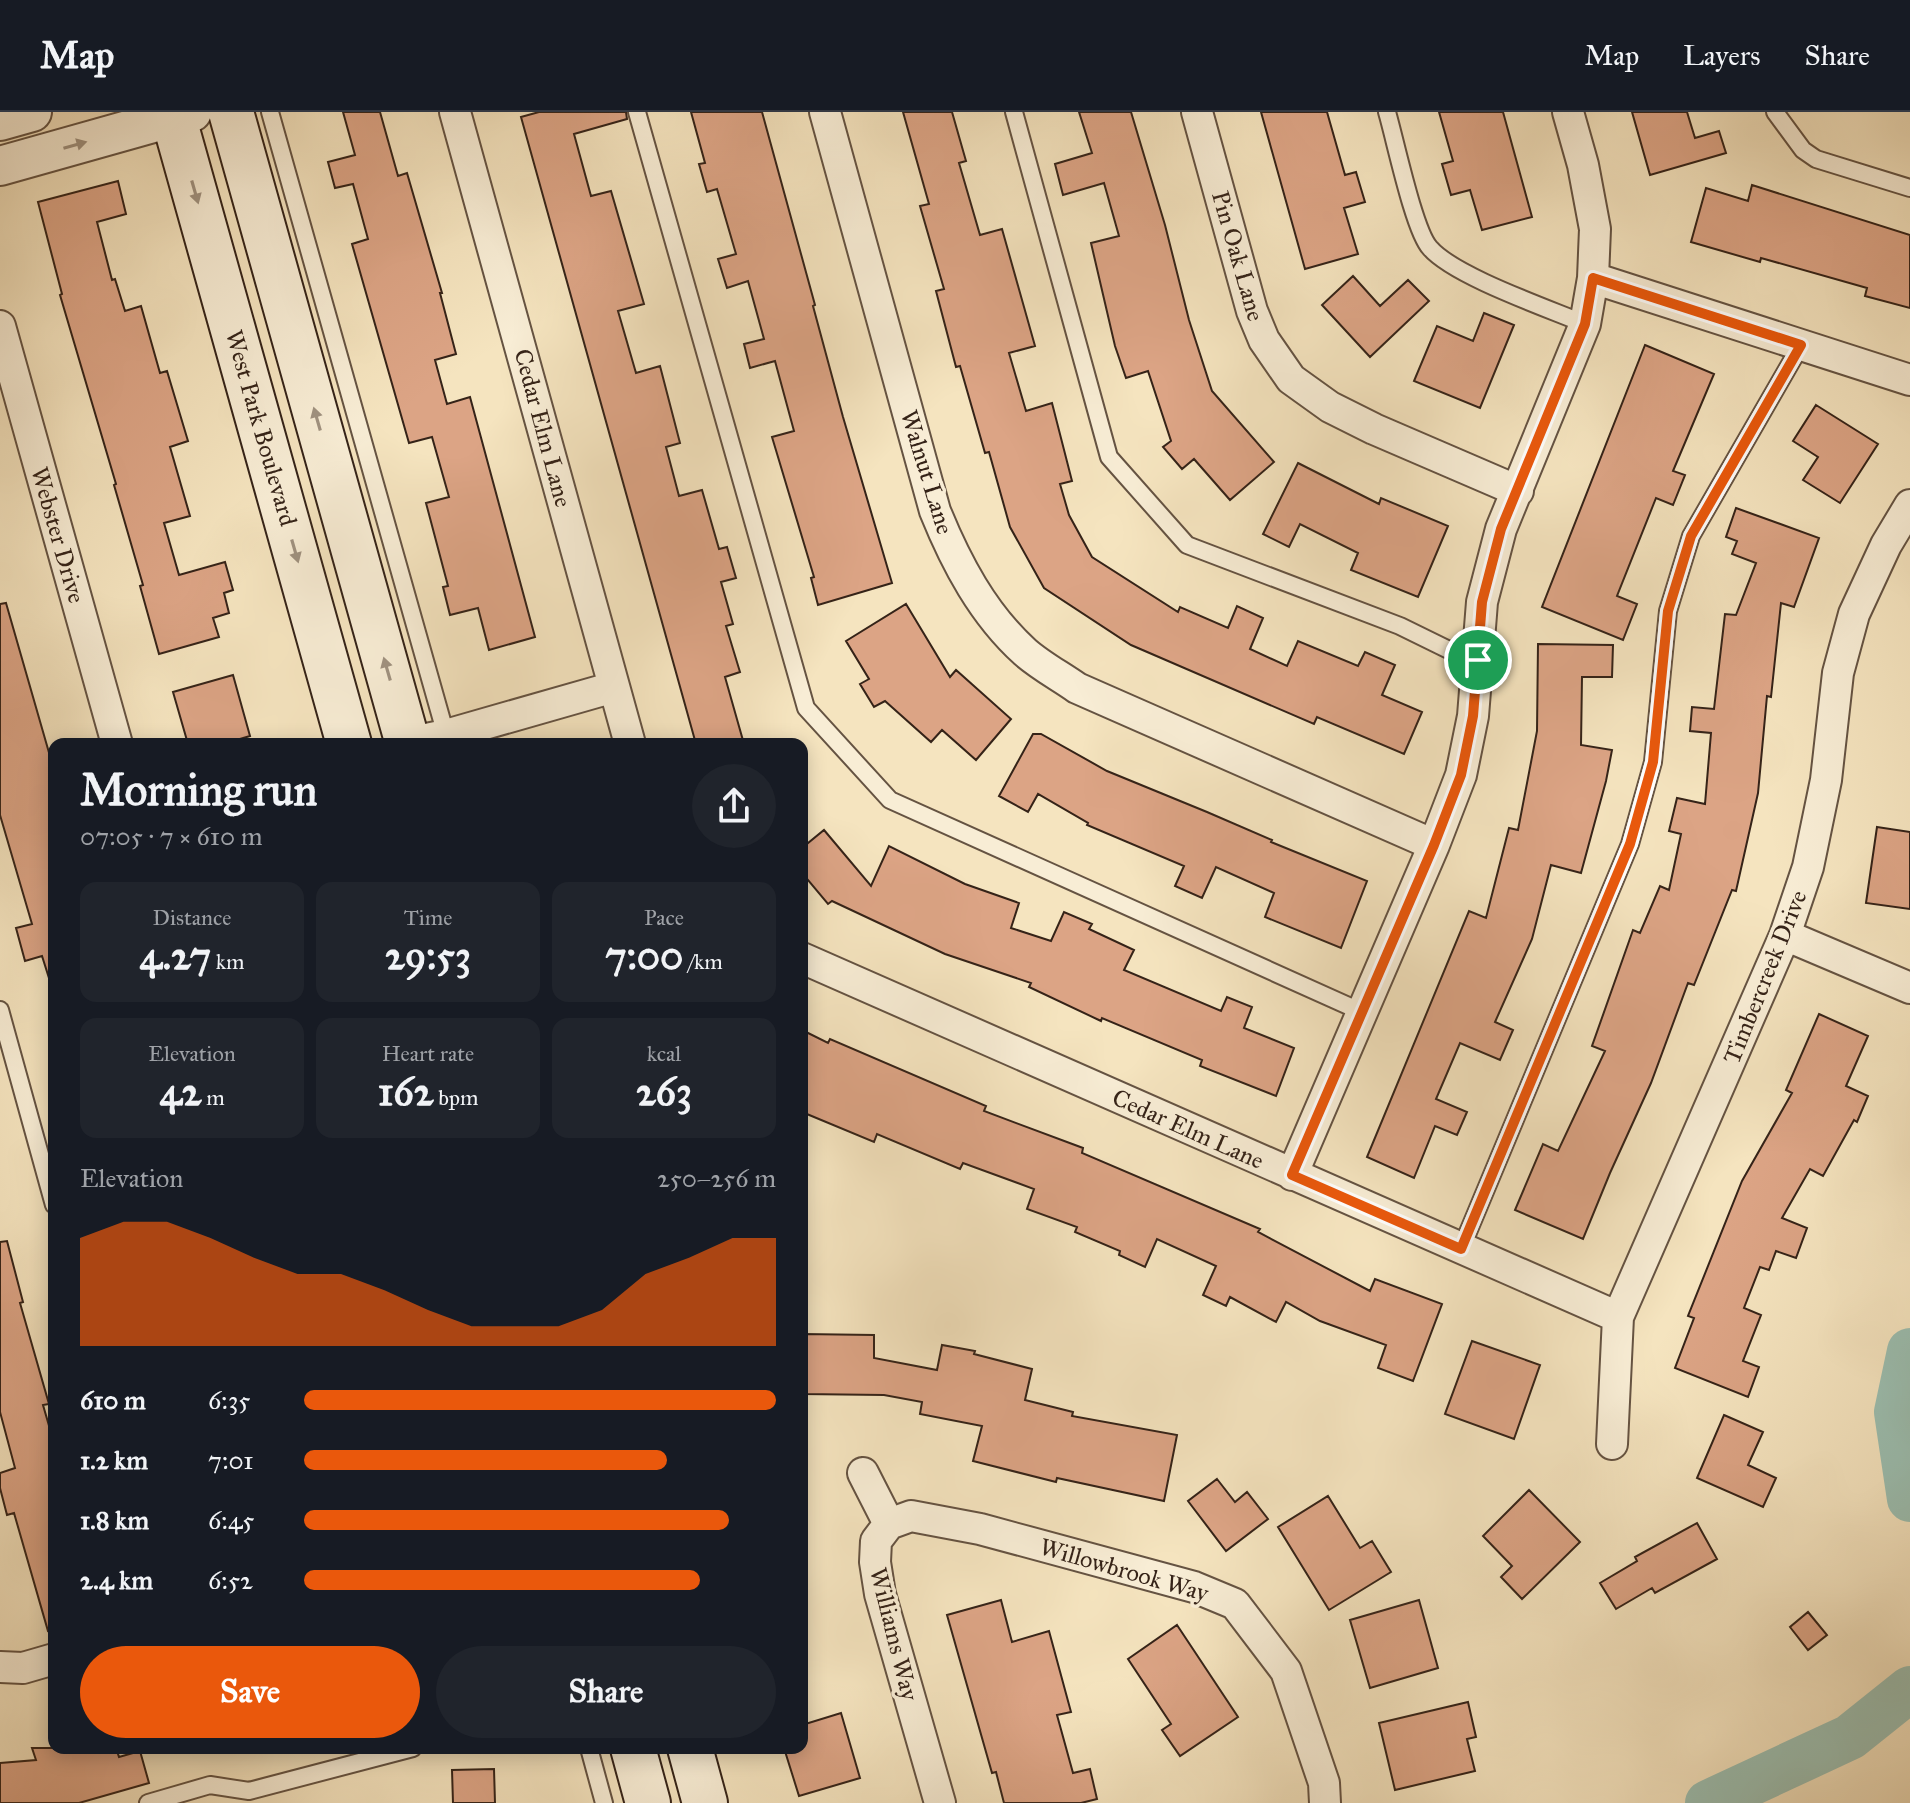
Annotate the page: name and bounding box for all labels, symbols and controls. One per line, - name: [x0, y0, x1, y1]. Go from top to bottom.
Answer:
- text: Map: [40, 32, 114, 78]
- text: Map: [1584, 38, 1639, 73]
- text: Layers: [1683, 38, 1761, 73]
- text: Share: [1805, 38, 1870, 73]
- one-way arrow: [63, 138, 87, 151]
- one-way arrow: [189, 180, 201, 205]
- street label: Pin Oak Lane: [1205, 187, 1271, 325]
- street label: West Park Boulevard: [219, 327, 303, 529]
- street label: Cedar Elm Lane: [507, 346, 579, 510]
- one-way arrow: [310, 406, 322, 431]
- street label: Walnut Lane: [894, 406, 960, 538]
- street label: Webster Drive: [24, 463, 92, 607]
- one-way arrow: [290, 538, 302, 563]
- pin: [1444, 626, 1512, 694]
- icon: arrive: [1456, 638, 1500, 682]
- one-way arrow: [380, 656, 393, 680]
- text: Morning run: [80, 763, 317, 817]
- button: share: [692, 764, 776, 848]
- text: 07:05 · 7 × 610 m: [80, 820, 262, 852]
- street label: Timbercreek Drive: [1717, 886, 1813, 1068]
- text: Distance: [153, 904, 231, 931]
- text: Time: [404, 904, 452, 931]
- text: Pace: [644, 904, 684, 931]
- text: 4.27: [140, 931, 211, 980]
- text: 29:53: [385, 931, 471, 980]
- text: 7:00: [605, 931, 683, 980]
- text: km: [211, 948, 244, 975]
- text: /km: [683, 948, 723, 975]
- text: Elevation: [148, 1040, 236, 1067]
- text: Heart rate: [382, 1040, 474, 1067]
- text: kcal: [647, 1040, 681, 1067]
- text: 42: [159, 1067, 201, 1116]
- text: 162: [378, 1067, 434, 1116]
- text: 263: [636, 1067, 692, 1116]
- street label: Cedar Elm Lane: [1108, 1082, 1268, 1176]
- text: m: [201, 1084, 225, 1111]
- text: bpm: [434, 1084, 478, 1111]
- text: Elevation: [80, 1162, 183, 1194]
- text: 250–256 m: [657, 1162, 776, 1194]
- text: 610 m: [80, 1384, 146, 1416]
- text: 6:35: [208, 1384, 250, 1416]
- text: 1.2 km: [80, 1444, 148, 1476]
- text: 7:01: [208, 1444, 254, 1476]
- text: 1.8 km: [80, 1504, 149, 1536]
- text: 6:45: [208, 1504, 254, 1536]
- street label: Willowbrook Way: [1036, 1532, 1212, 1609]
- text: 2.4 km: [80, 1564, 153, 1596]
- text: 6:52: [208, 1564, 253, 1596]
- street label: Williams Way: [863, 1564, 925, 1704]
- button: Save: [80, 1646, 420, 1738]
- button: Share: [436, 1646, 776, 1738]

